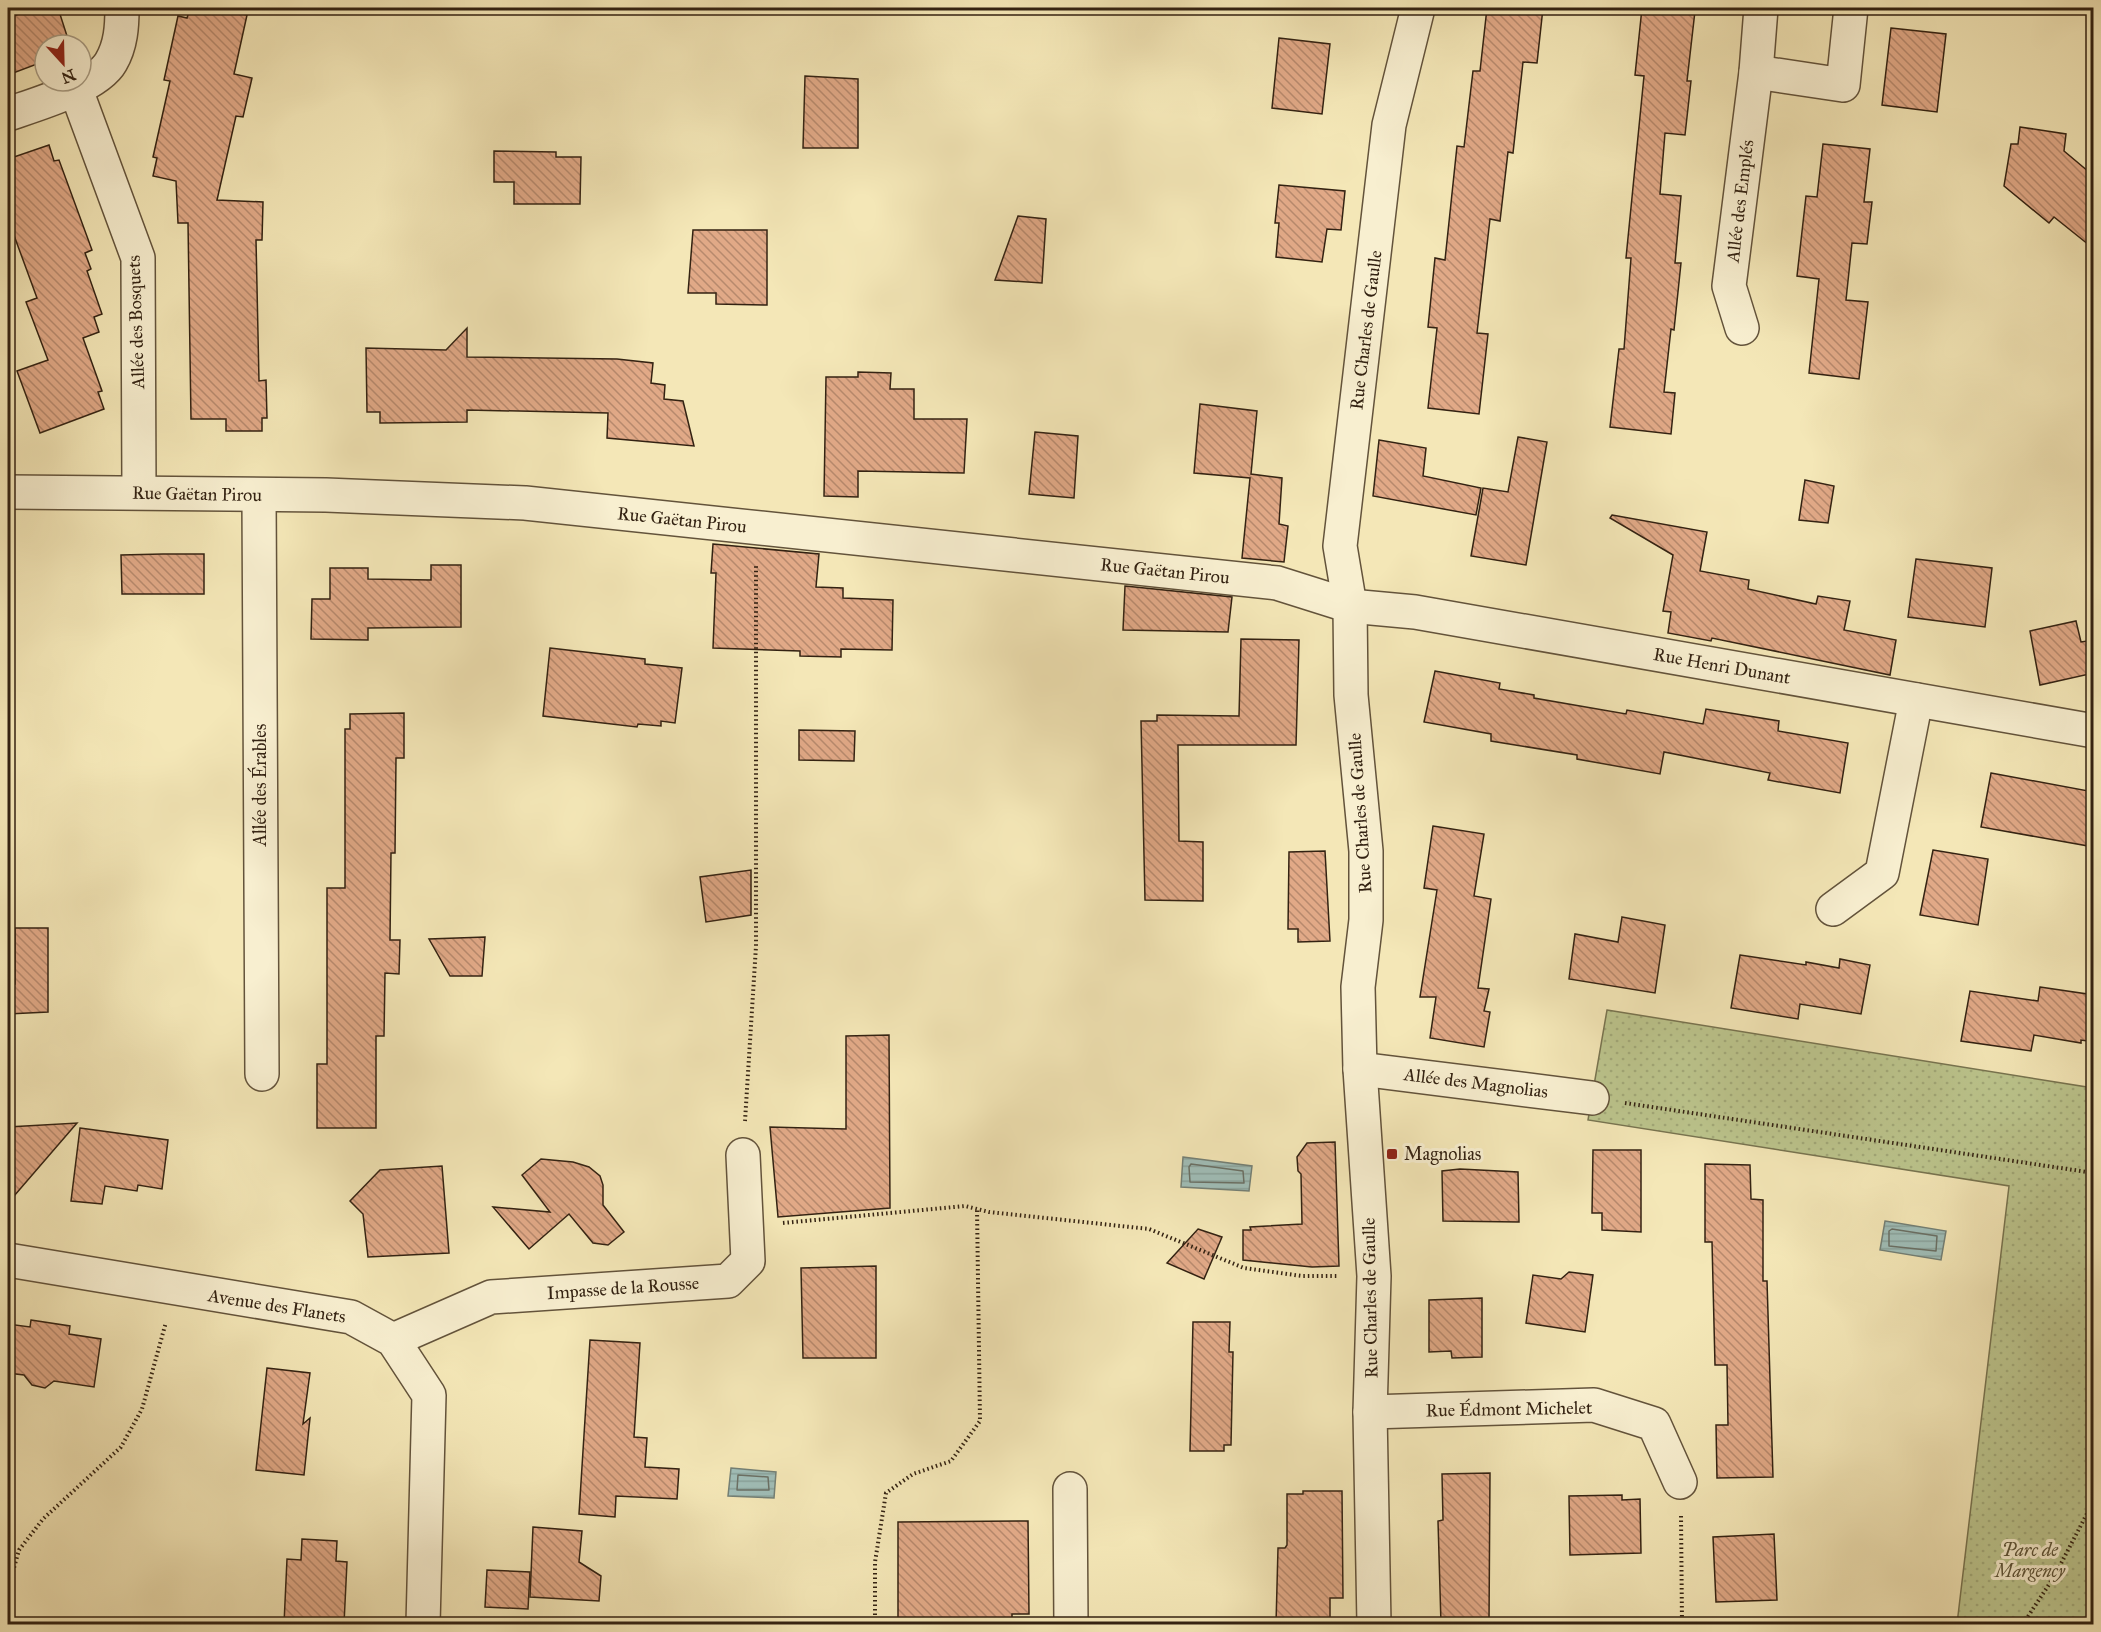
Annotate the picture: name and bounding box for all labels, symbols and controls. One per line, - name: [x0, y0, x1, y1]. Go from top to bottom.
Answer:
- north arrow: [33, 33, 93, 93]
- text: N: [58, 65, 78, 88]
- street label: Allée des Emplés: [1721, 138, 1758, 265]
- street label: Rue Charles de Gaulle: [1345, 249, 1387, 411]
- street label: Allée des Bosquets: [123, 255, 150, 390]
- street label: Rue Gaëtan Pirou: [132, 482, 263, 506]
- street label: Rue Gaëtan Pirou: [616, 502, 748, 538]
- street label: Rue Gaëtan Pirou: [1099, 553, 1231, 589]
- street label: Rue Henri Dunant: [1652, 643, 1793, 689]
- street label: Allée des Érables: [247, 724, 271, 847]
- street label: Rue Charles de Gaulle: [1343, 732, 1377, 894]
- street label: Allée des Magnolias: [1402, 1063, 1549, 1104]
- place label: Magnolias: [1404, 1143, 1481, 1166]
- marker: Magnolias: [1385, 1147, 1399, 1161]
- street label: Rue Charles de Gaulle: [1358, 1217, 1382, 1379]
- street label: Impasse de la Rousse: [546, 1272, 700, 1304]
- street label: Avenue des Flanets: [205, 1284, 348, 1328]
- street label: Rue Édmont Michelet: [1425, 1395, 1593, 1421]
- park label: Parc de Margency: [1993, 1539, 2066, 1582]

